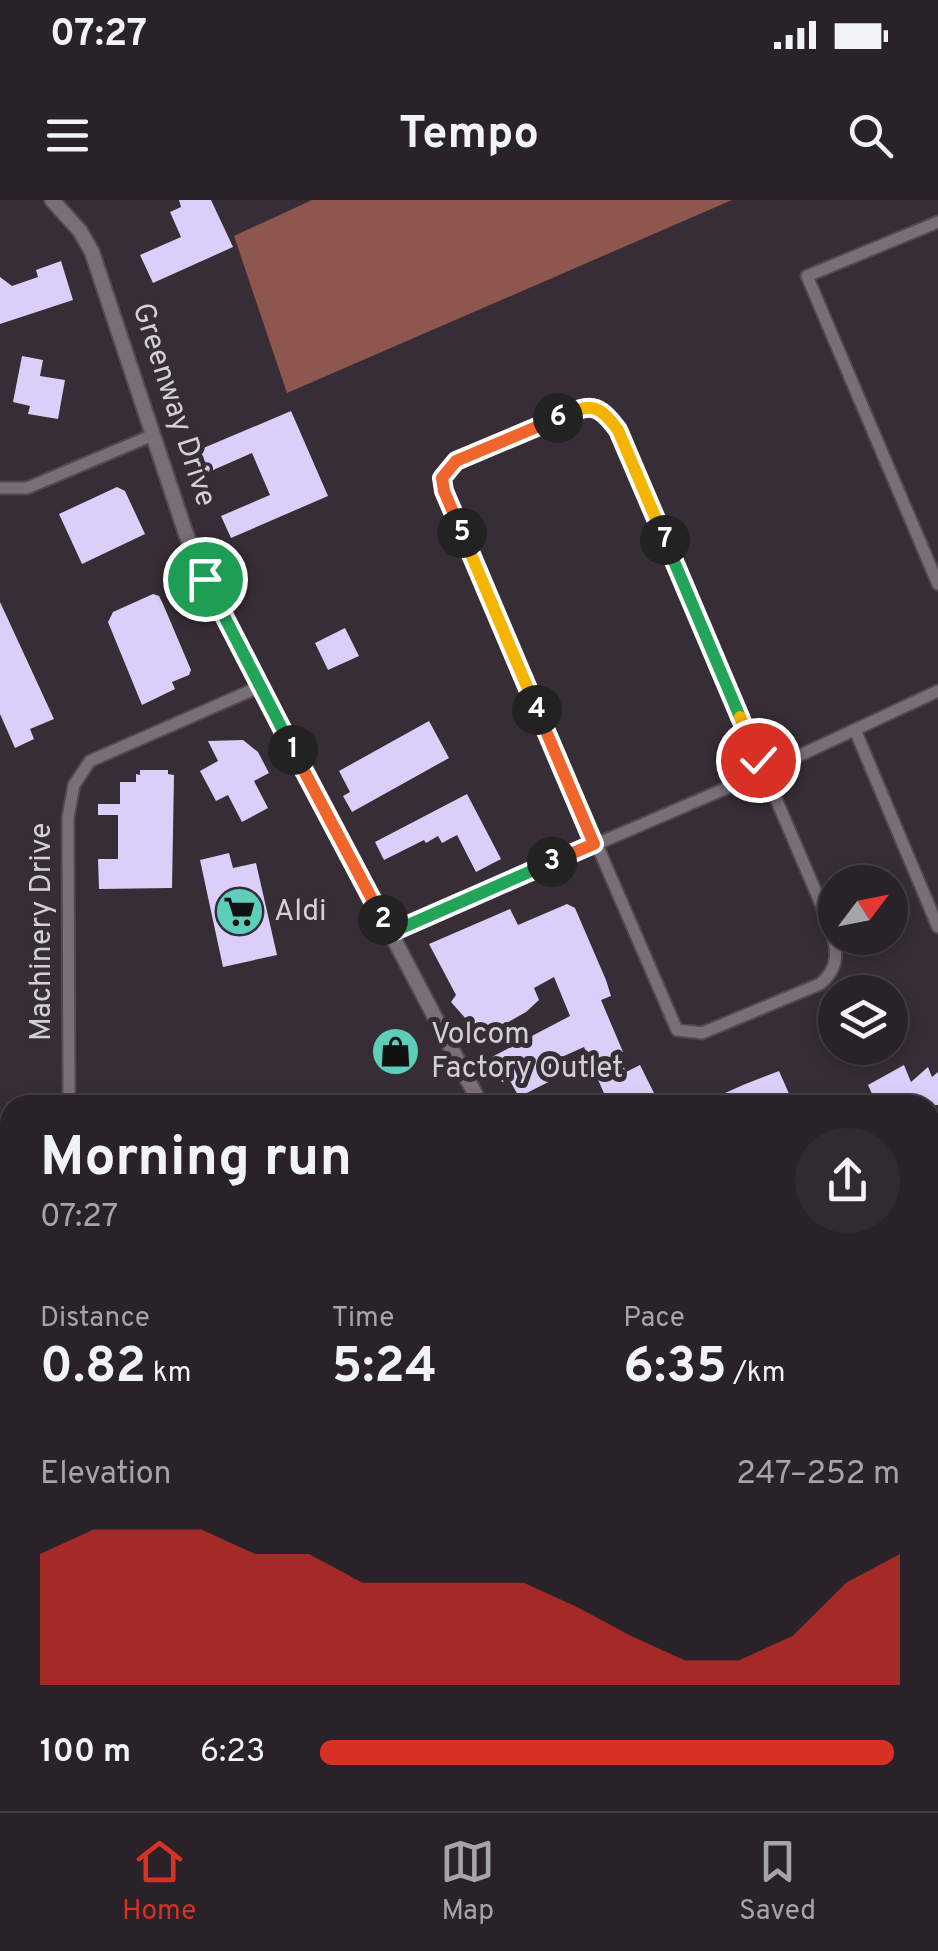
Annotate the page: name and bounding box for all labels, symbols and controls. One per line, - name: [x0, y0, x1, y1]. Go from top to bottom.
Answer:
- text: 07:27: [50, 11, 147, 60]
- text: Tempo: [399, 107, 539, 164]
- icon: menu: [40, 108, 95, 163]
- icon: search: [843, 108, 898, 163]
- street label: Greenway Drive: [123, 298, 223, 512]
- pin: 6: [533, 393, 583, 443]
- text: 6: [549, 400, 567, 436]
- pin: 5: [437, 508, 487, 558]
- text: 5: [453, 515, 471, 551]
- pin: 7: [640, 515, 690, 565]
- text: 7: [657, 522, 673, 558]
- pin: [163, 537, 248, 622]
- icon: arrive: [178, 552, 233, 607]
- pin: 4: [512, 685, 562, 735]
- text: 4: [528, 692, 546, 728]
- pin: [716, 718, 801, 803]
- pin: 1: [268, 725, 318, 775]
- text: 1: [287, 732, 299, 768]
- icon: check: [731, 733, 786, 788]
- street label: Machinery Drive: [24, 823, 61, 1041]
- pin: 3: [527, 837, 577, 887]
- text: 3: [544, 844, 560, 880]
- north arrow: [818, 865, 908, 955]
- map controls: [818, 865, 908, 1065]
- supermarket icon: Aldi: [213, 886, 265, 938]
- place label: Aldi: [274, 894, 327, 931]
- pin: 2: [358, 895, 408, 945]
- text: 2: [374, 902, 392, 938]
- button: layers: [818, 975, 908, 1065]
- place label: Volcom Factory Outlet: [431, 1017, 623, 1088]
- shop icon: Volcom Factory Outlet: [370, 1026, 422, 1078]
- text: Morning run: [40, 1125, 352, 1195]
- button: share: [795, 1128, 900, 1233]
- text: 07:27: [40, 1198, 118, 1238]
- text: Distance: [40, 1301, 150, 1337]
- text: Time: [332, 1301, 394, 1337]
- text: Pace: [623, 1301, 685, 1337]
- text: 0.82: [40, 1337, 146, 1400]
- text: 5:24: [332, 1337, 437, 1400]
- text: 6:35: [623, 1337, 727, 1400]
- text: km: [146, 1356, 191, 1392]
- text: /km: [727, 1356, 786, 1392]
- text: Elevation: [40, 1455, 172, 1495]
- text: 247–252 m: [736, 1455, 900, 1495]
- text: 100 m: [40, 1733, 131, 1773]
- text: 6:23: [200, 1733, 265, 1773]
- tab: Home: [122, 1834, 196, 1930]
- tab: Map: [440, 1834, 495, 1930]
- tab: Saved: [739, 1834, 816, 1930]

